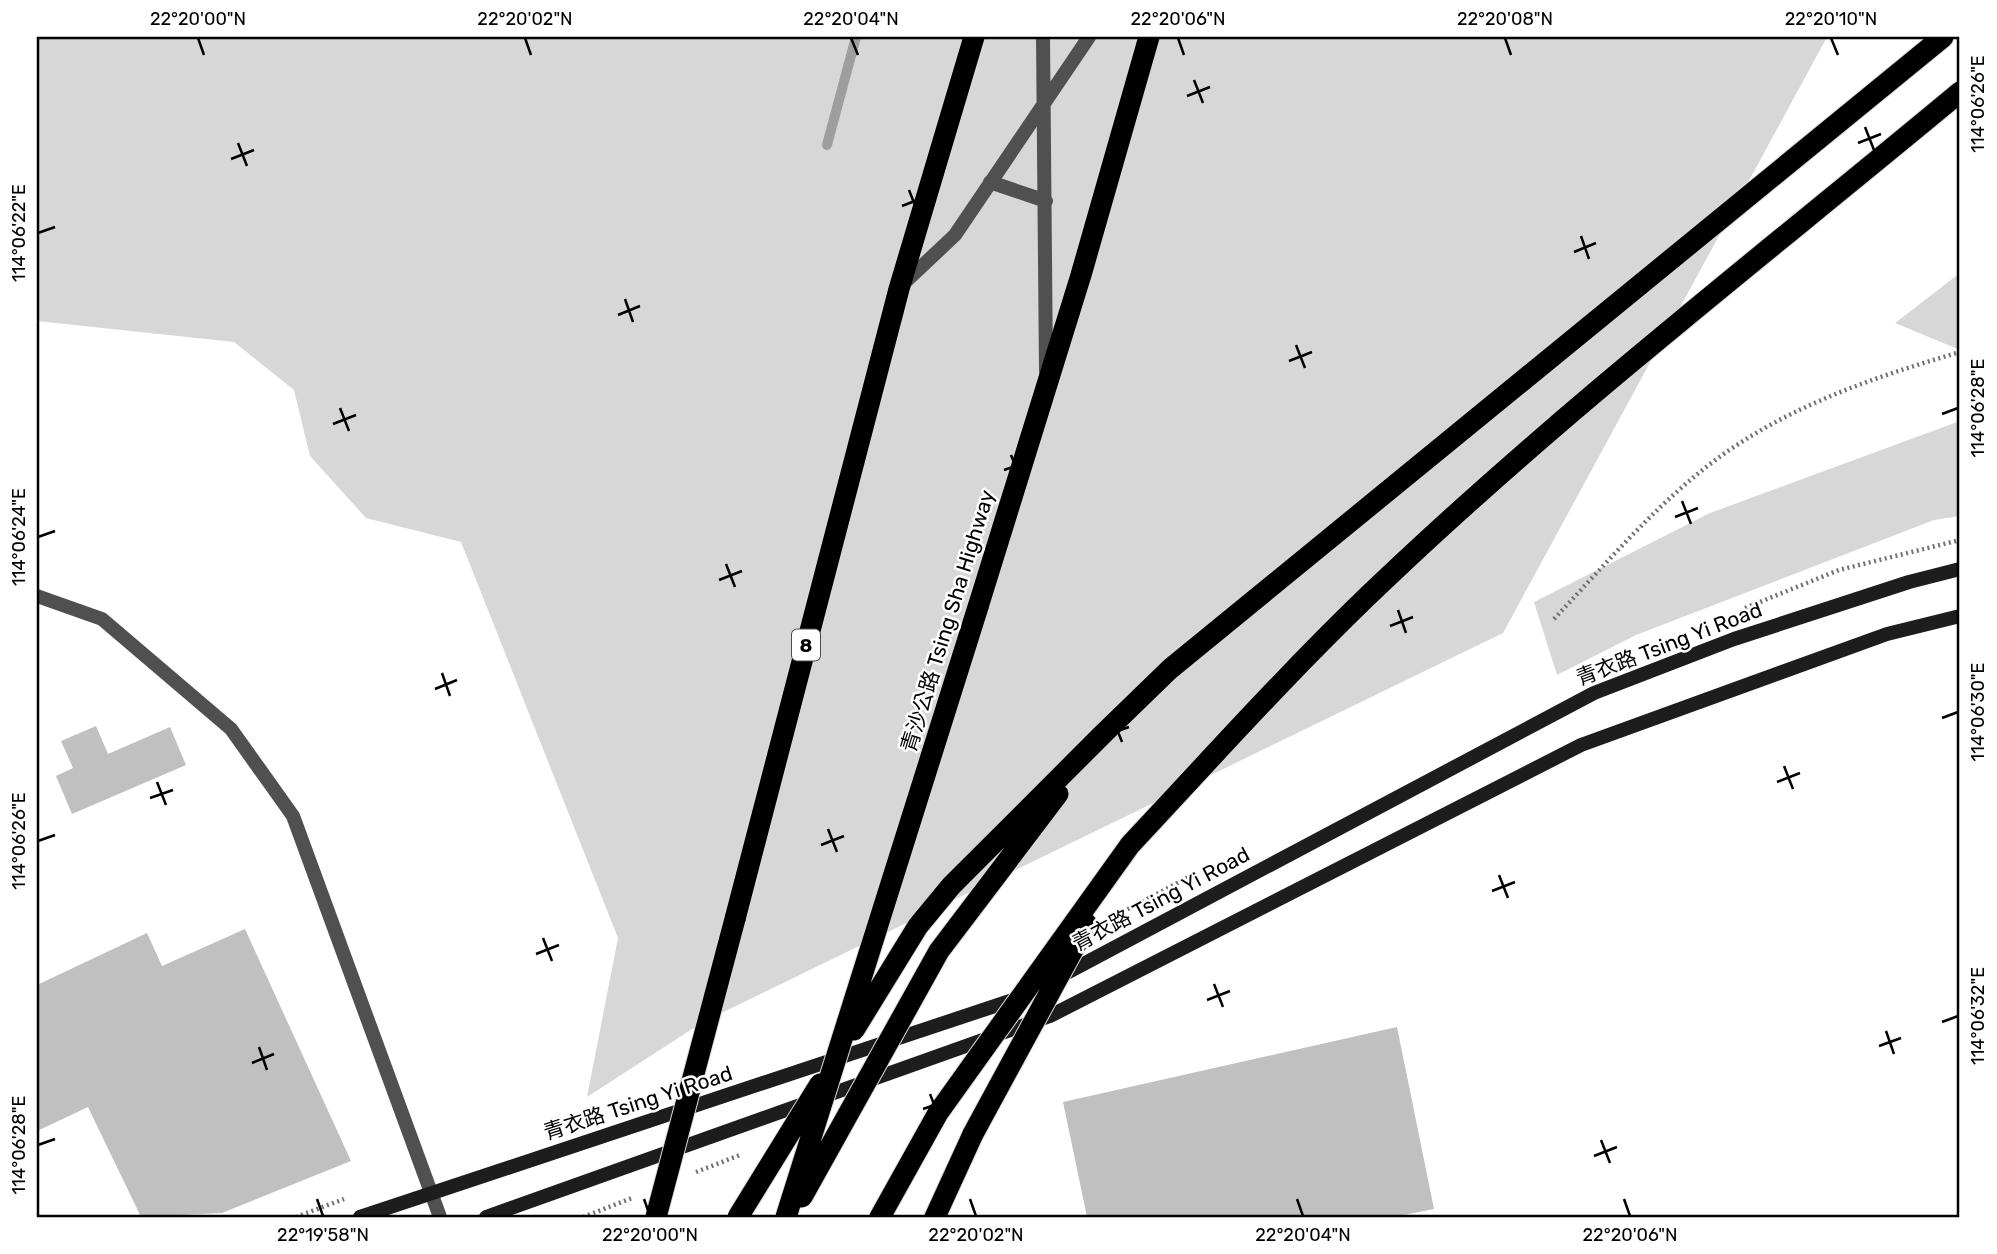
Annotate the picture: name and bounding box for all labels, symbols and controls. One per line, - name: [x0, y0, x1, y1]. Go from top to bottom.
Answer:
- text: 22°20'00"N: [150, 8, 246, 30]
- text: 22°20'02"N: [477, 8, 573, 30]
- text: 22°20'04"N: [803, 8, 899, 30]
- text: 22°20'06"N: [1131, 8, 1225, 30]
- text: 22°20'08"N: [1457, 8, 1553, 30]
- text: 22°20'10"N: [1785, 8, 1877, 30]
- text: 114°06'26"E: [1967, 55, 1989, 153]
- text: 114°06'22"E: [8, 184, 30, 282]
- text: 114°06'28"E: [1967, 359, 1989, 457]
- street label: 青沙公路 Tsing Sha Highway: [896, 486, 999, 755]
- text: 114°06'24"E: [8, 488, 30, 586]
- street label: 青衣路 Tsing Yi Road: [1572, 597, 1765, 691]
- road number: 8: [792, 630, 820, 660]
- text: 114°06'30"E: [1967, 662, 1989, 762]
- text: 114°06'26"E: [8, 792, 30, 890]
- street label: 青衣路 Tsing Yi Road: [1068, 841, 1254, 956]
- text: 114°06'32"E: [1967, 967, 1989, 1065]
- street label: 青衣路 Tsing Yi Road: [540, 1060, 735, 1145]
- text: 114°06'28"E: [8, 1096, 30, 1194]
- text: 22°19'58"N: [277, 1224, 369, 1246]
- text: 22°20'00"N: [602, 1224, 698, 1246]
- text: 22°20'02"N: [928, 1224, 1024, 1246]
- text: 22°20'04"N: [1255, 1224, 1351, 1246]
- text: 22°20'06"N: [1583, 1224, 1677, 1246]

